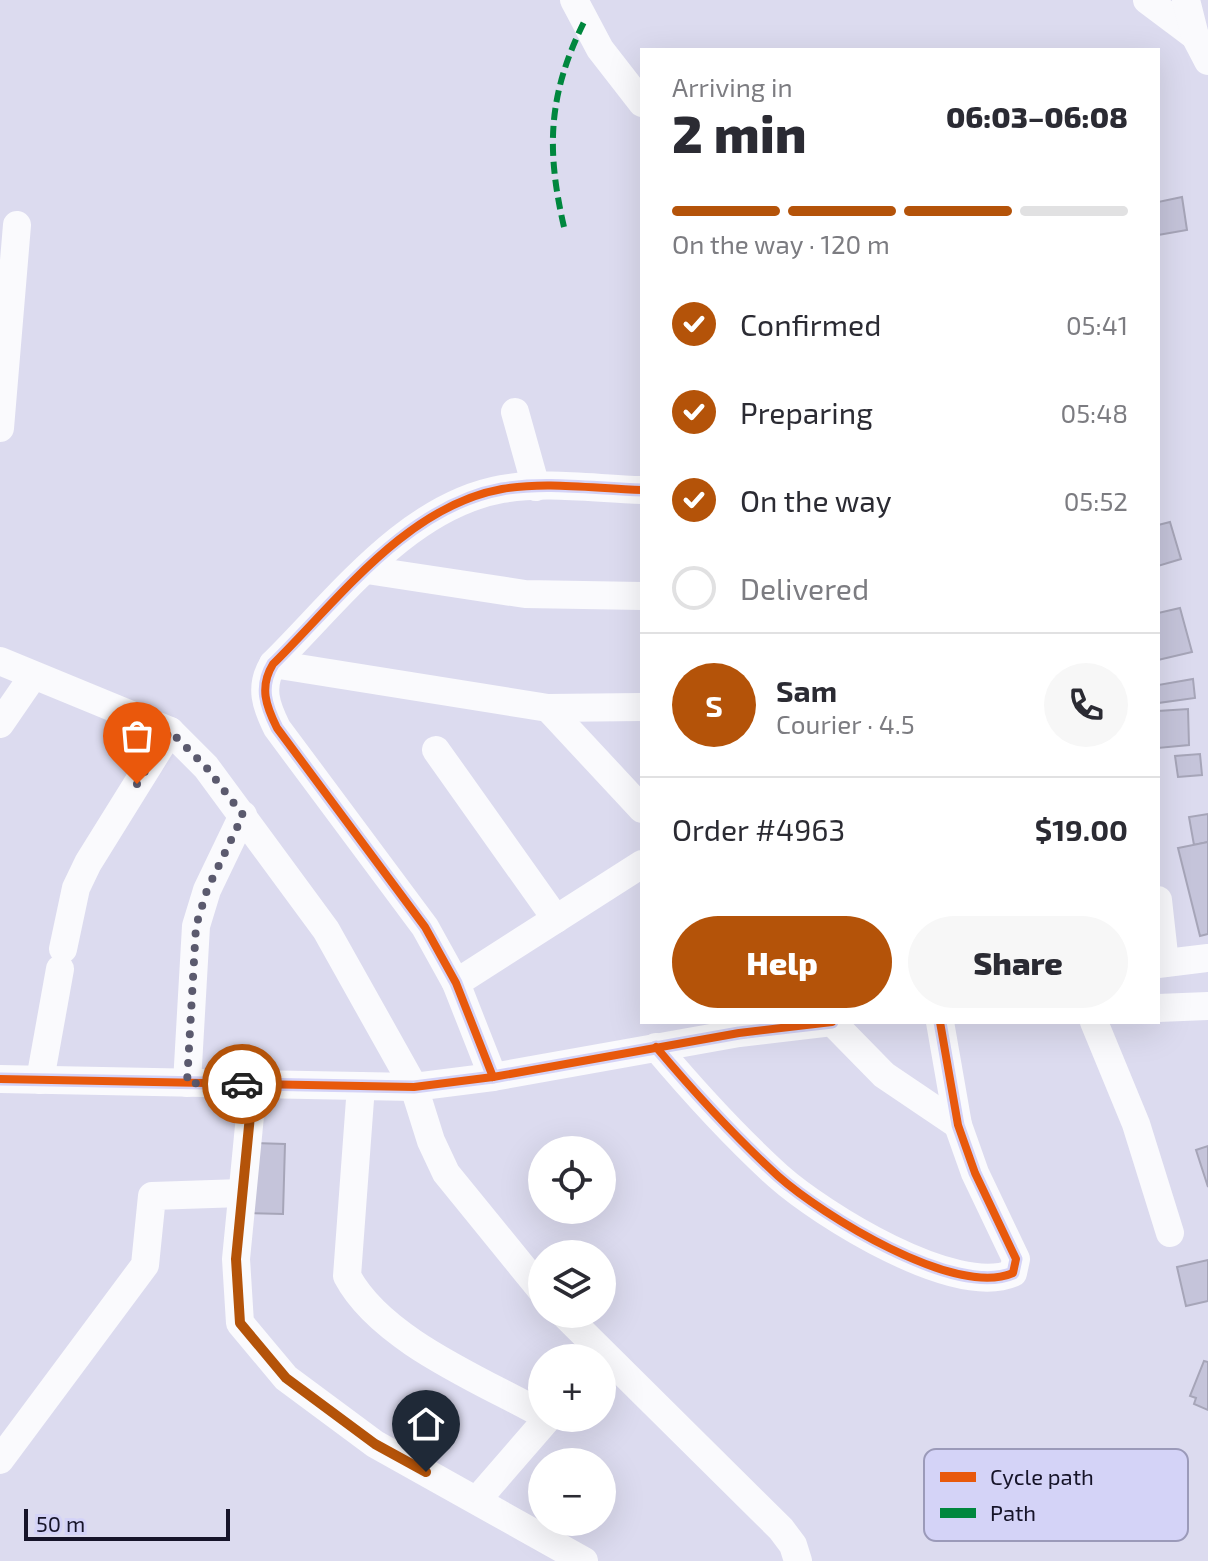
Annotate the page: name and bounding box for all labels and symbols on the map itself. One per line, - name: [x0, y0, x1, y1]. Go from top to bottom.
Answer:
- pin: [103, 702, 171, 784]
- courier: [202, 1044, 282, 1124]
- pin: [392, 1390, 460, 1472]
- legend: [924, 1449, 1188, 1541]
- text: Cycle path: [990, 1463, 1094, 1489]
- text: Path: [990, 1499, 1036, 1525]
- scale bar: [24, 1505, 230, 1541]

